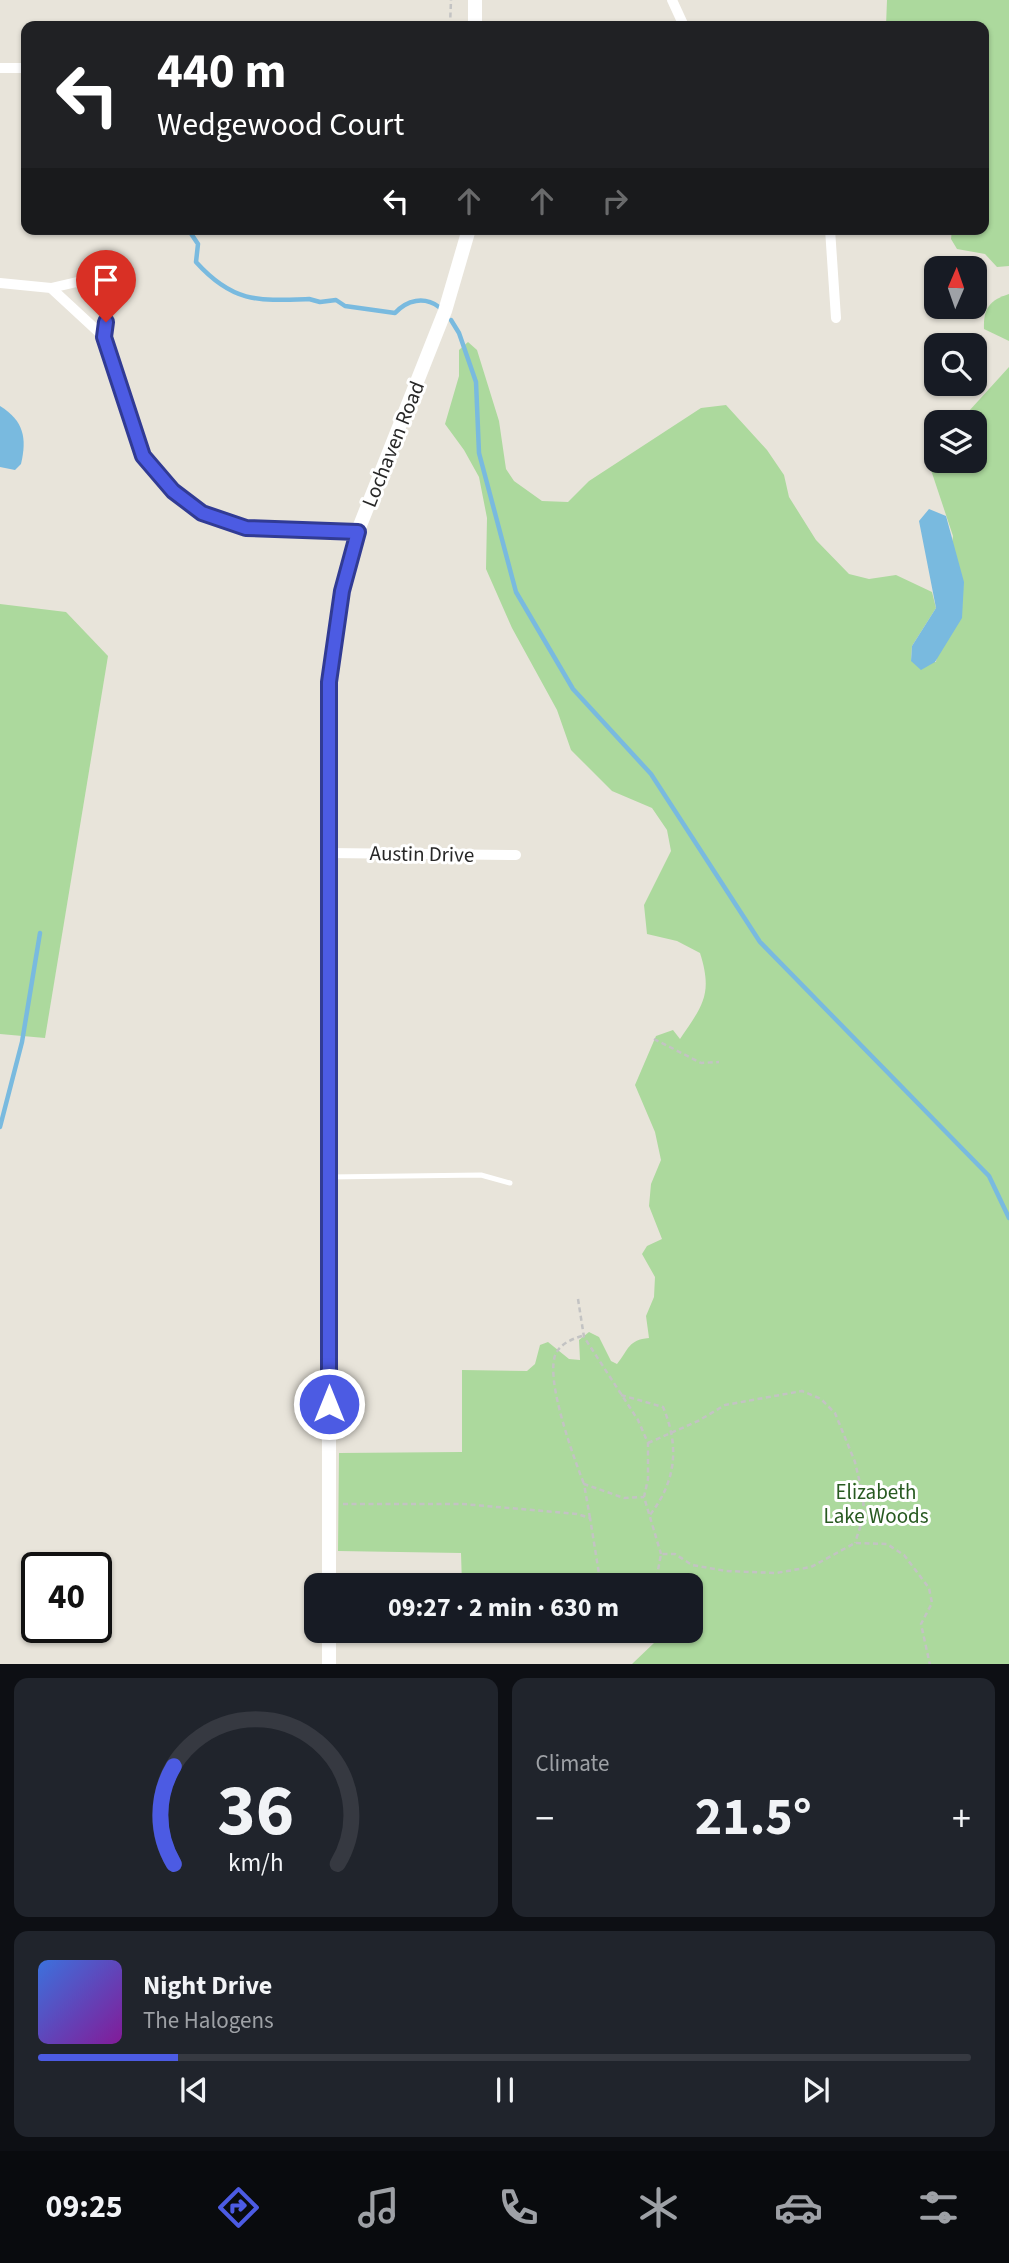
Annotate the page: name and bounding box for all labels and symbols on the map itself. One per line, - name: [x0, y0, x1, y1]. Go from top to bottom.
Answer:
- pin: [76, 250, 136, 322]
- north arrow: [924, 256, 987, 318]
- street label: Lochaven Road: [354, 376, 432, 512]
- street label: Austin Drive: [369, 838, 475, 870]
- position arrow: [292, 1367, 366, 1441]
- park label: Elizabeth Lake Woods: [823, 1477, 929, 1531]
- speed limit sign: 40: [21, 1552, 112, 1643]

